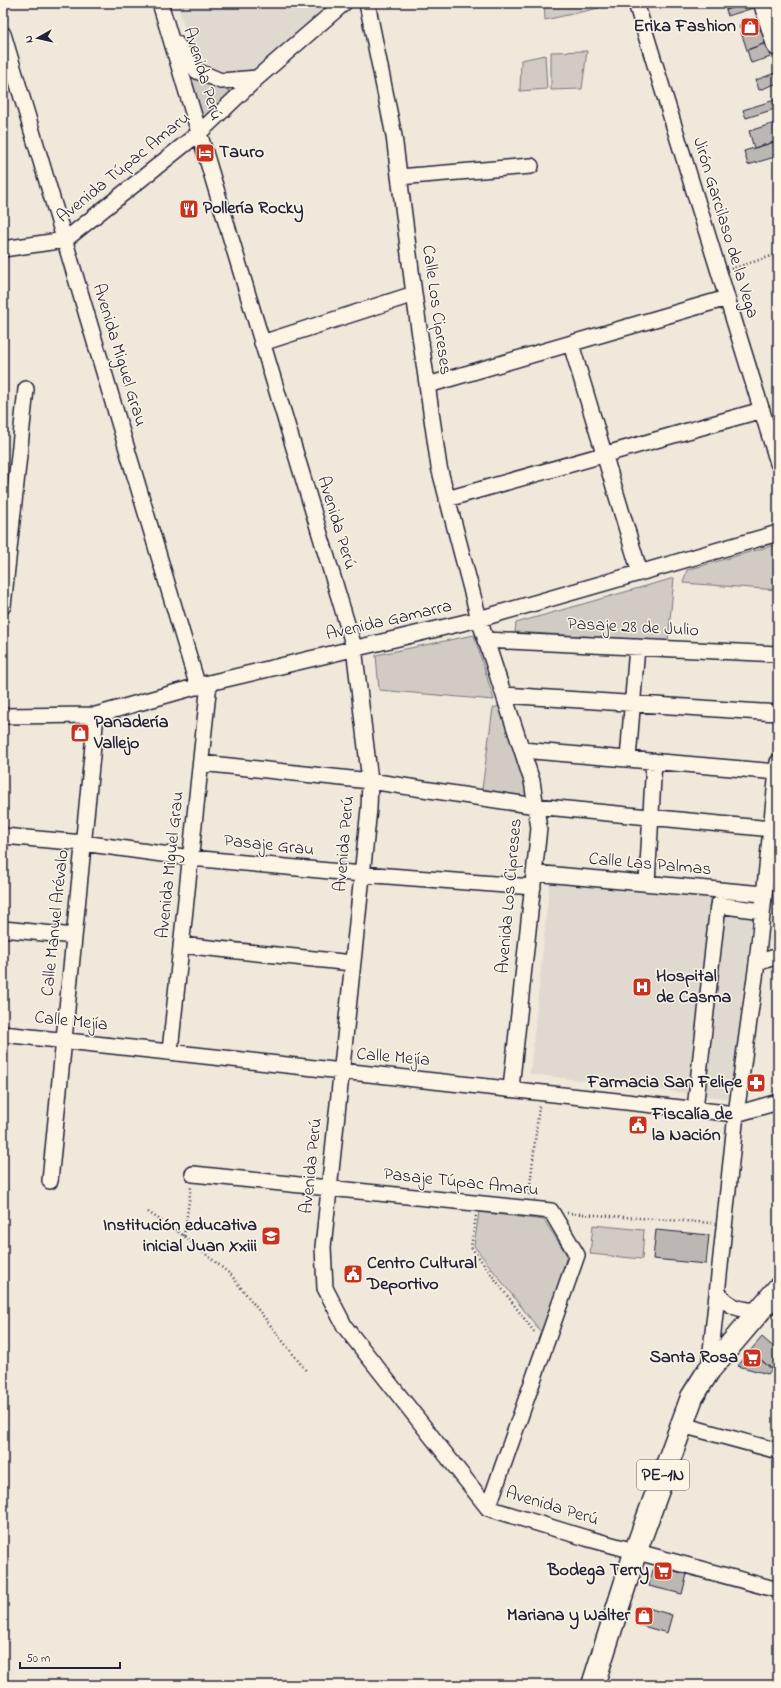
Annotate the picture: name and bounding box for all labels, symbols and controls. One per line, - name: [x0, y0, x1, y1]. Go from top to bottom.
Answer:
- place label: Erika Fashion: [634, 14, 736, 40]
- shop icon: Erika Fashion: [739, 16, 761, 38]
- north arrow: [18, 18, 58, 58]
- street label: Avenida Perú: [175, 24, 229, 124]
- text: N: [21, 34, 38, 44]
- street label: Avenida Túpac Amaru: [52, 106, 196, 230]
- street label: Jirón Garcilaso de la Vega: [684, 134, 765, 322]
- place label: Tauro: [219, 140, 264, 166]
- hotel icon: Tauro: [194, 142, 216, 164]
- place label: Pollería Rocky: [203, 196, 304, 223]
- restaurant icon: Pollería Rocky: [178, 198, 200, 220]
- street label: Calle Los Cipreses: [414, 243, 458, 377]
- street label: Avenida Miguel Grau: [84, 280, 153, 430]
- street label: Avenida Perú: [309, 473, 363, 573]
- street label: Avenida Gamarra: [323, 594, 455, 648]
- street label: Pasaje 28 de Julio: [567, 612, 699, 644]
- place label: Panadería Vallejo: [93, 710, 169, 757]
- shop icon: Panadería Vallejo: [69, 722, 91, 744]
- street label: Avenida Miguel Grau: [150, 790, 193, 940]
- street label: Avenida Perú: [328, 795, 362, 893]
- street label: Avenida Los Cipreses: [490, 817, 530, 975]
- street label: Pasaje Grau: [222, 828, 316, 864]
- street label: Calle Las Palmas: [587, 847, 713, 883]
- street label: Calle Manuel Arévalo: [35, 848, 77, 998]
- place label: Hospital de Casma: [656, 964, 731, 1011]
- hospital icon: Hospital de Casma: [631, 976, 653, 998]
- street label: Calle Mejía: [33, 1005, 109, 1039]
- street label: Calle Mejía: [355, 1042, 431, 1074]
- place label: Farmacia San Felipe: [586, 1070, 743, 1096]
- pharmacy icon: Farmacia San Felipe: [745, 1072, 767, 1094]
- place label: Fiscalía de la Nación: [651, 1102, 733, 1149]
- public building icon: Fiscalía de la Nación: [627, 1114, 649, 1136]
- street label: Avenida Perú: [294, 1117, 330, 1215]
- street label: Pasaje Túpac Amaru: [382, 1162, 540, 1204]
- place label: Institución educativa inicial Juan Xxiii: [103, 1213, 257, 1260]
- school or university icon: Institución educativa inicial Juan Xxiii: [260, 1225, 282, 1247]
- place label: Centro Cultural Deportivo: [366, 1251, 477, 1298]
- public building icon: Centro Cultural Deportivo: [342, 1263, 364, 1285]
- place label: Santa Rosa: [649, 1345, 738, 1371]
- supermarket icon: Santa Rosa: [741, 1347, 763, 1369]
- road number: PE-1N: [637, 1460, 689, 1490]
- street label: Avenida Perú: [502, 1480, 602, 1534]
- place label: Bodega Terry: [546, 1558, 649, 1585]
- supermarket icon: Bodega Terry: [652, 1560, 674, 1582]
- place label: Mariana y Walter: [507, 1603, 630, 1630]
- shop icon: Mariana y Walter: [633, 1605, 655, 1627]
- scale bar: [20, 1644, 120, 1670]
- text: 50 m: [26, 1650, 50, 1668]

